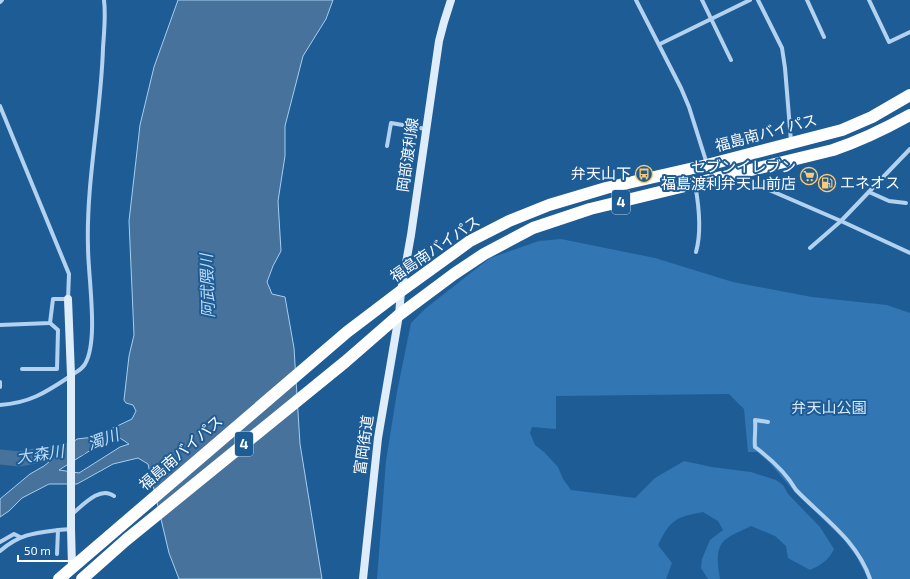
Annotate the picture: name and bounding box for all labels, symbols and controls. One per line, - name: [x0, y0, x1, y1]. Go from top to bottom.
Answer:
- street label: 福島南バイパス: [713, 110, 819, 154]
- street label: 岡部渡利線: [393, 116, 421, 193]
- place label: セブンイレブン 福島渡利弁天山前店: [661, 157, 796, 192]
- place label: 弁天山下: [571, 164, 631, 182]
- bus stop icon: 弁天山下: [634, 164, 654, 184]
- supermarket icon: セブンイレブン 福島渡利弁天山前店: [799, 166, 819, 186]
- fuel station icon: エネオス: [817, 173, 837, 193]
- place label: エネオス: [840, 173, 900, 191]
- road number: 4: [612, 190, 630, 214]
- street label: 福島南バイパス: [386, 211, 483, 285]
- water label: 阿武隈川: [196, 252, 217, 318]
- park label: 弁天山公園: [791, 398, 867, 416]
- street label: 福島南バイパス: [135, 411, 226, 493]
- street label: 富岡街道: [350, 414, 376, 476]
- water label: 濁川: [85, 423, 123, 453]
- road number: 4: [235, 432, 253, 456]
- water label: 大森川: [15, 440, 67, 466]
- scale bar: [18, 537, 82, 563]
- text: 50 m: [24, 543, 51, 557]

